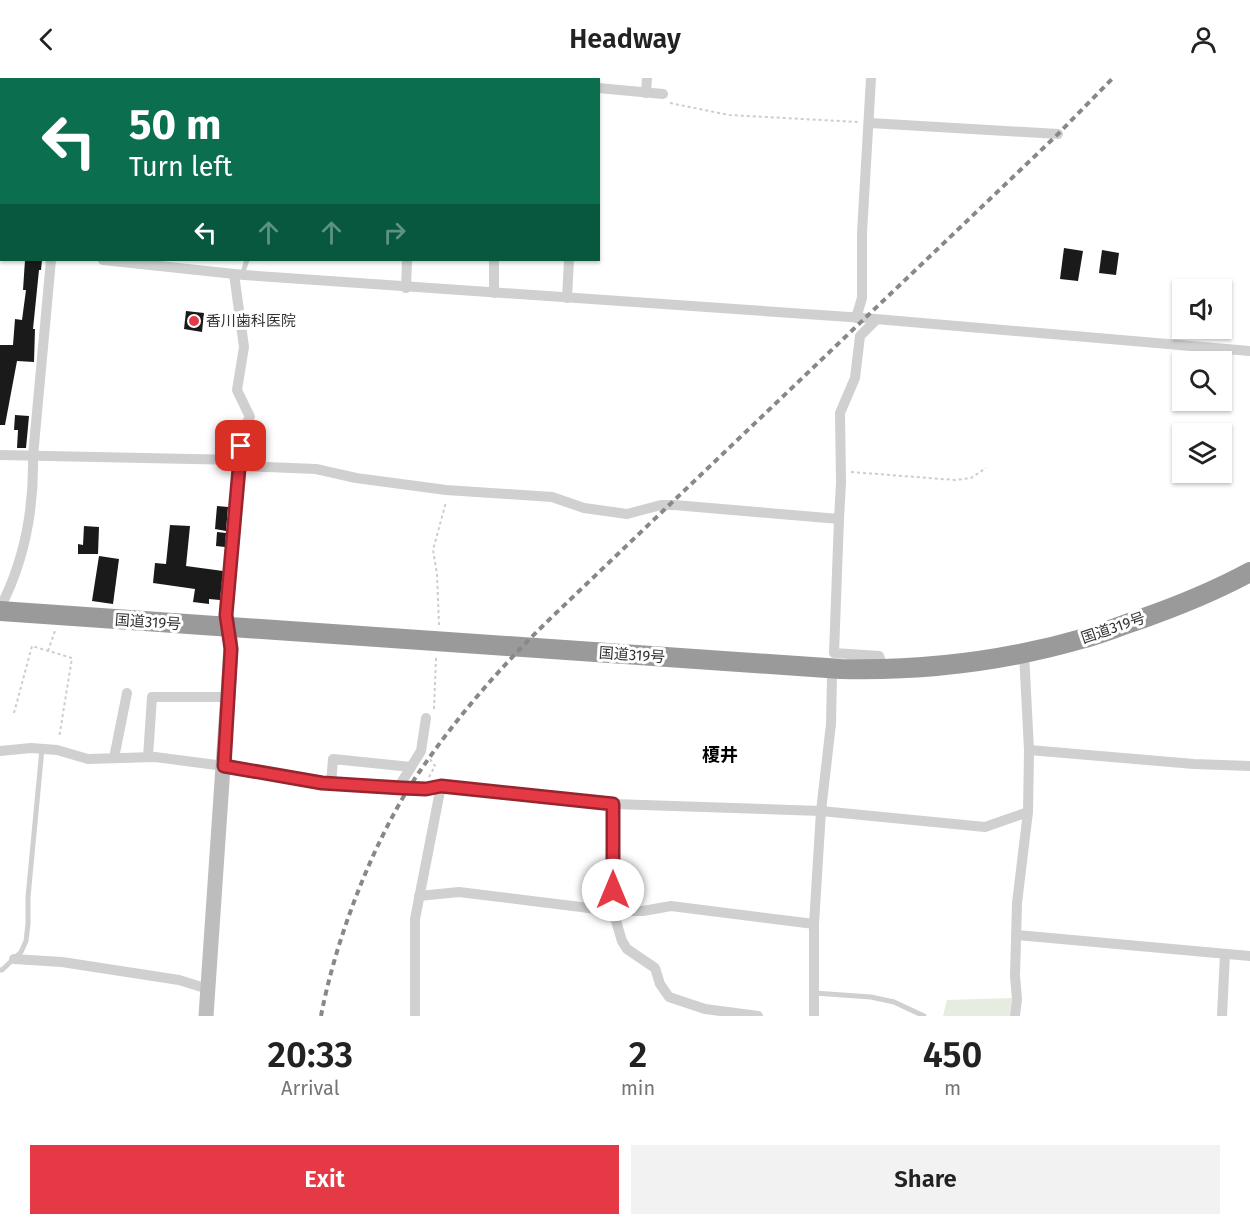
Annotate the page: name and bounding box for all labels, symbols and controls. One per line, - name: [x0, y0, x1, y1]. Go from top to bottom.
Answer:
- icon: back: [30, 23, 63, 56]
- text: Headway: [569, 23, 681, 55]
- icon: person: [1187, 23, 1220, 56]
- text: 50 m: [129, 100, 222, 150]
- icon: left: [30, 102, 108, 180]
- text: Turn left: [129, 151, 232, 183]
- icon: left: [189, 216, 222, 249]
- icon: ahead: [252, 216, 285, 249]
- icon: ahead: [315, 216, 348, 249]
- icon: right: [378, 216, 411, 249]
- map controls: [1172, 279, 1232, 483]
- button: sound: [1172, 279, 1232, 339]
- place label: 香川歯科医院: [206, 312, 296, 330]
- marker: 香川歯科医院: [187, 314, 201, 328]
- button: search: [1172, 351, 1232, 411]
- pin: [215, 420, 266, 471]
- button: layers: [1172, 423, 1232, 483]
- icon: arrive: [224, 429, 257, 462]
- street label: 国道319号: [1079, 609, 1147, 647]
- street label: 国道319号: [114, 611, 182, 633]
- street label: 国道319号: [598, 644, 666, 666]
- district label: 榎井: [702, 744, 738, 766]
- position arrow: [581, 858, 645, 922]
- text: 20:33: [268, 1033, 353, 1077]
- text: 2: [629, 1033, 647, 1077]
- text: 450: [923, 1033, 982, 1077]
- text: Arrival: [281, 1076, 340, 1100]
- text: min: [621, 1076, 655, 1100]
- text: m: [944, 1076, 961, 1100]
- button: Exit: [30, 1145, 619, 1214]
- button: Share: [631, 1145, 1220, 1214]

